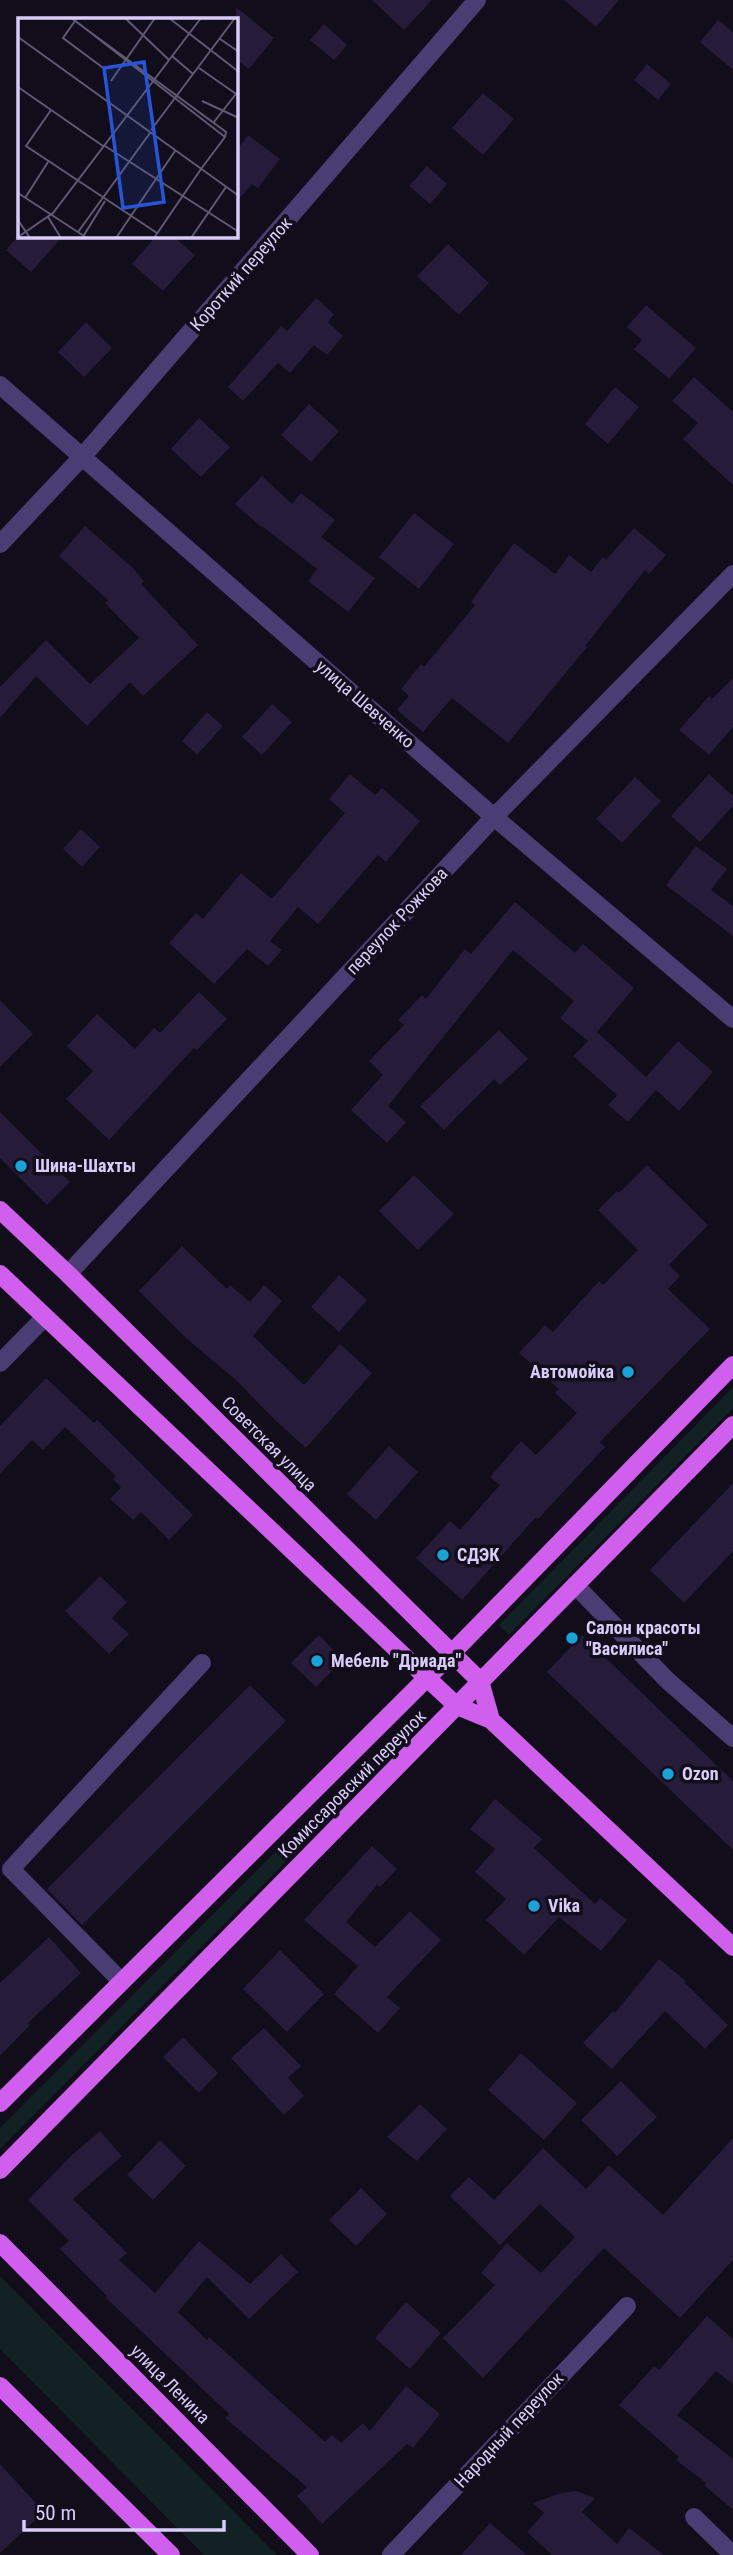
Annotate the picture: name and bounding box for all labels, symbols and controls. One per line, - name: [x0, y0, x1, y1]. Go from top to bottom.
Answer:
- inset map: [18, 18, 238, 238]
- street label: Короткий переулок: [185, 212, 296, 335]
- street label: улица Шевченко: [312, 655, 419, 752]
- street label: переулок Рожкова: [342, 863, 452, 979]
- place label: Шина-Шахты: [35, 1155, 136, 1176]
- marker: Шина-Шахты: [13, 1158, 29, 1174]
- place label: Автомойка: [530, 1361, 614, 1382]
- marker: Автомойка: [620, 1364, 636, 1380]
- street label: Советская улица: [218, 1392, 321, 1495]
- place label: СДЭК: [457, 1544, 500, 1565]
- marker: СДЭК: [435, 1547, 451, 1563]
- place label: Салон красоты "Василиса": [586, 1617, 701, 1659]
- marker: Салон красоты "Василиса": [564, 1630, 580, 1646]
- place label: Мебель "Дриада": [331, 1650, 461, 1671]
- marker: Мебель "Дриада": [309, 1653, 325, 1669]
- street label: Комиссаровский переулок: [273, 1705, 430, 1862]
- place label: Ozon: [682, 1763, 719, 1784]
- marker: Ozon: [660, 1766, 676, 1782]
- place label: Vika: [548, 1895, 580, 1916]
- marker: Vika: [526, 1898, 542, 1914]
- street label: улица Ленина: [126, 2340, 214, 2428]
- street label: Народный переулок: [450, 2367, 568, 2492]
- scale bar: [24, 2488, 224, 2532]
- text: 50 m: [35, 2501, 76, 2525]

